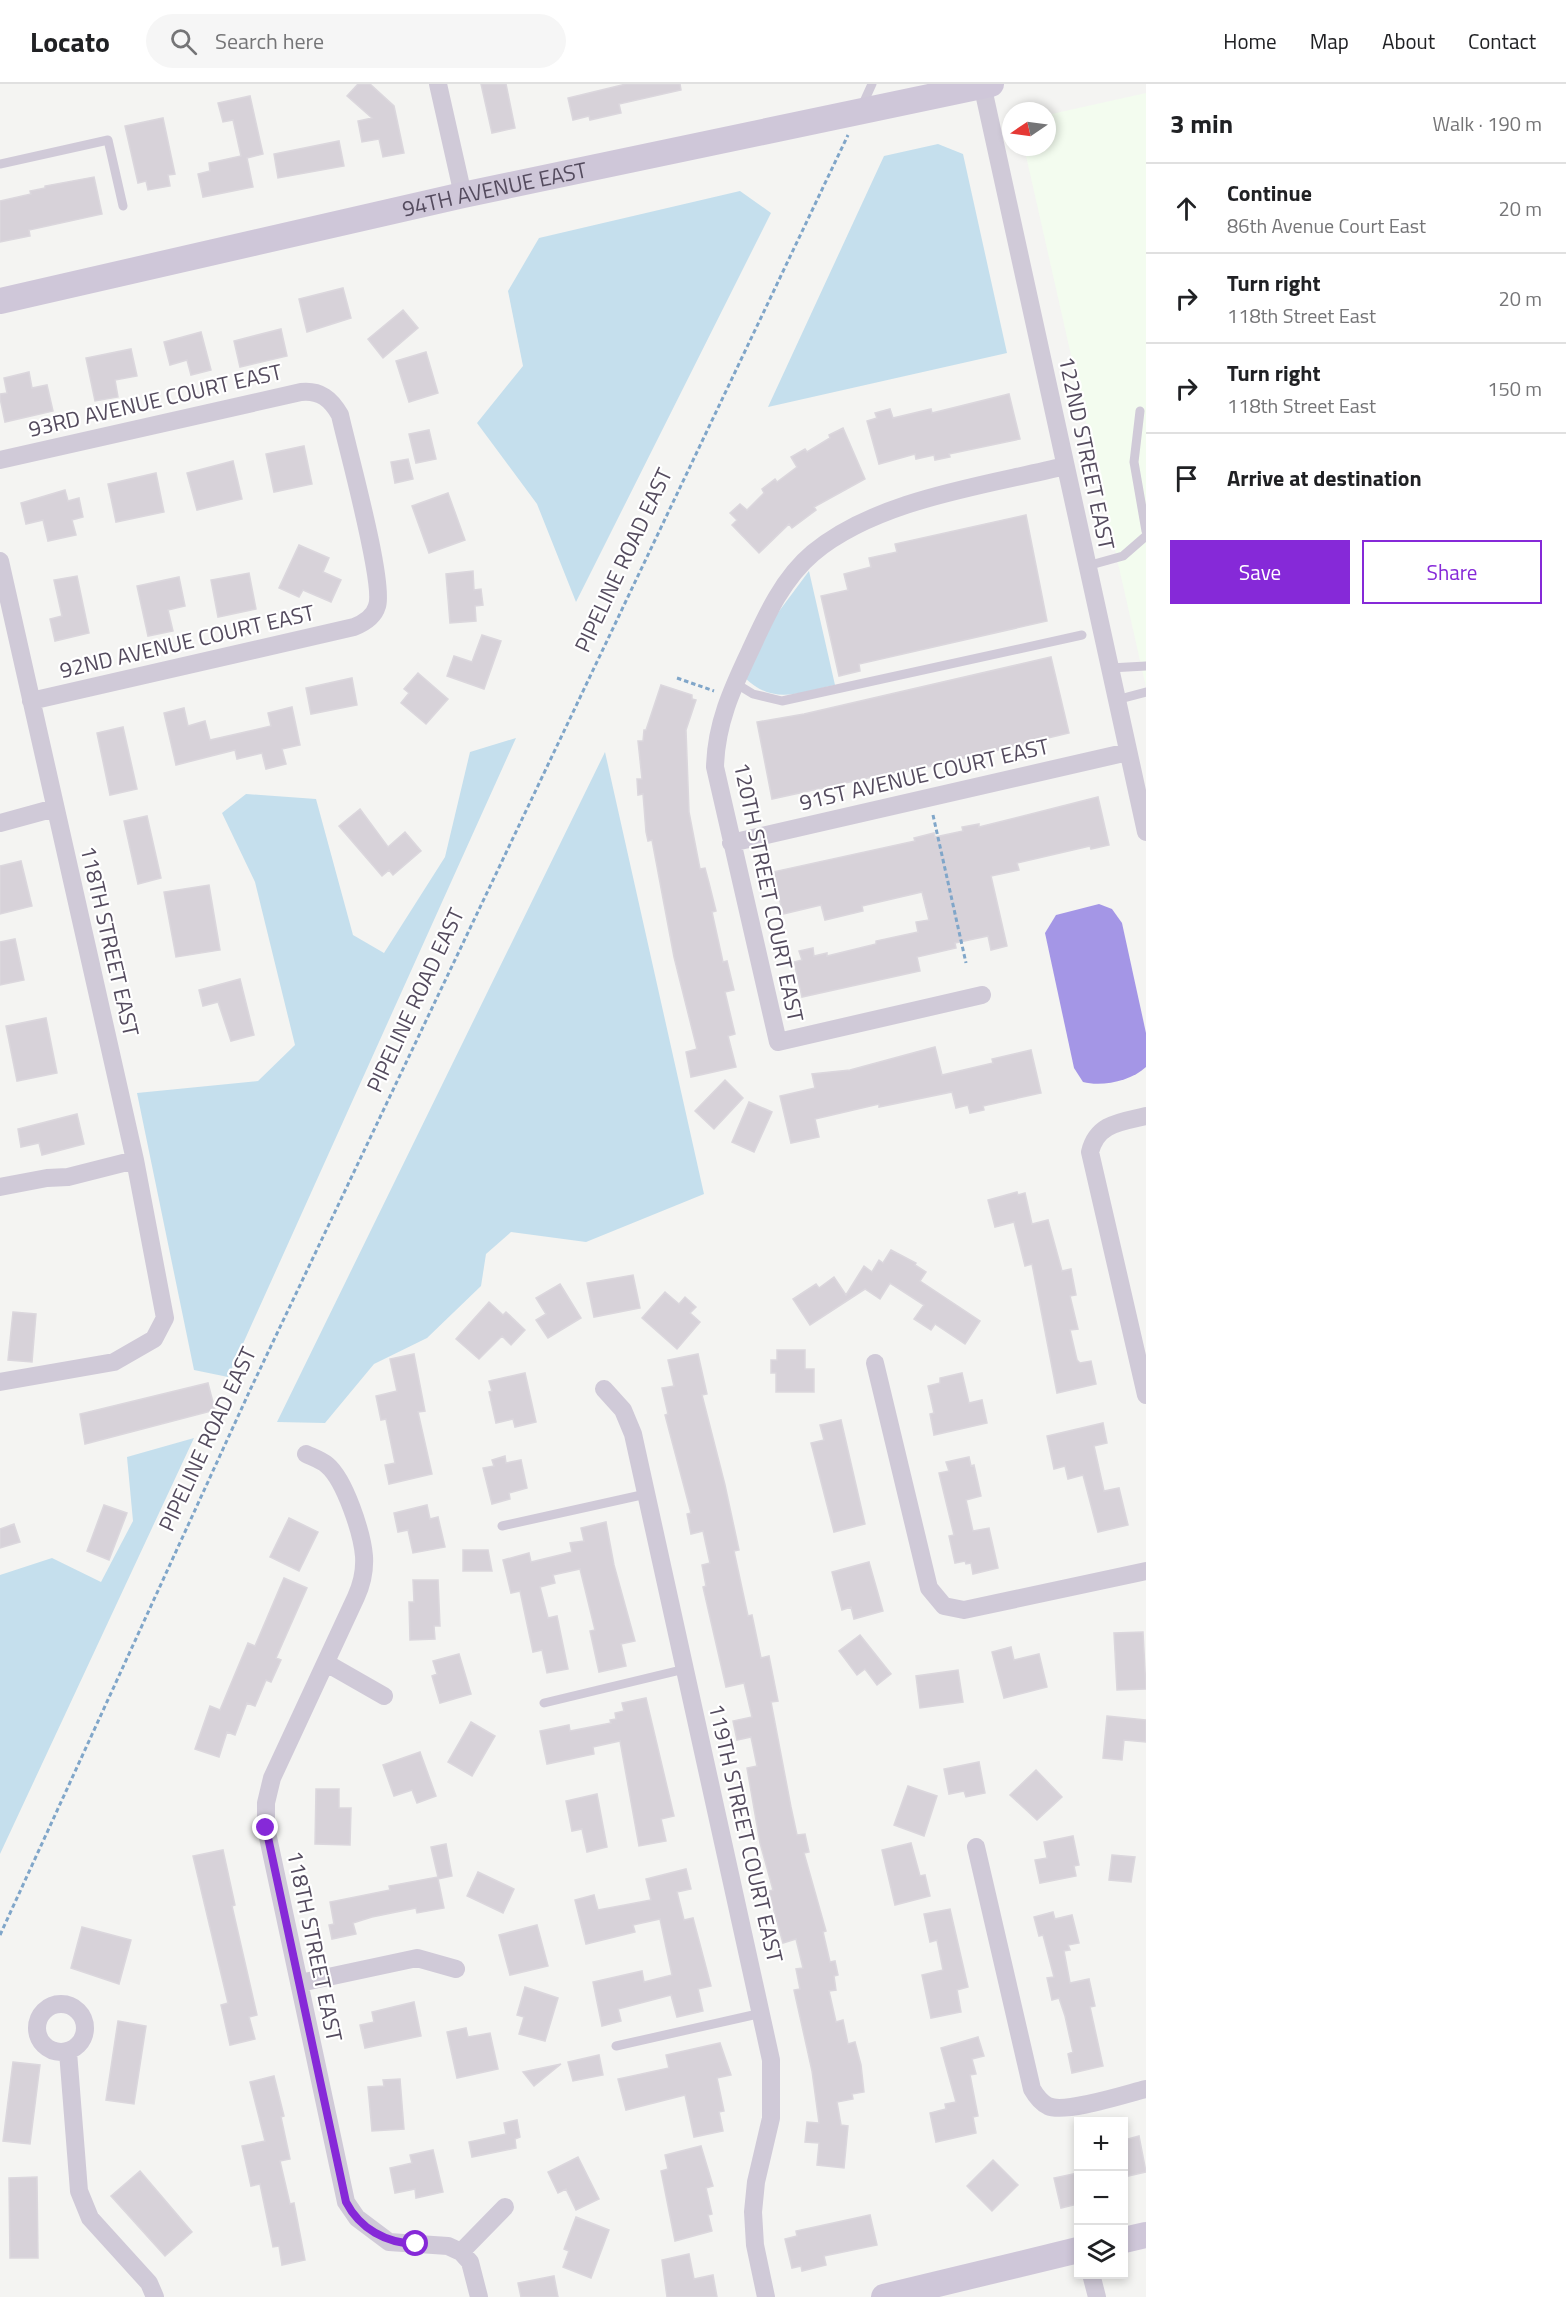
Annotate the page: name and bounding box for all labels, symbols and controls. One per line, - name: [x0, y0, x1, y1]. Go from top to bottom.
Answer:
- search box: [146, 14, 566, 68]
- text: Locato: [30, 20, 110, 63]
- text: Search here: [215, 24, 324, 58]
- icon: search: [167, 25, 200, 58]
- text: Home: [1223, 25, 1277, 57]
- text: Map: [1310, 25, 1349, 57]
- text: About: [1382, 25, 1435, 57]
- text: Contact: [1468, 25, 1536, 57]
- north arrow: [1002, 102, 1056, 156]
- text: 3 min: [1170, 104, 1233, 143]
- text: Walk · 190 m: [1433, 108, 1542, 139]
- street label: 94TH AVENUE EAST: [399, 152, 590, 225]
- text: Continue: [1227, 176, 1312, 210]
- icon: ahead: [1170, 192, 1203, 225]
- text: 20 m: [1498, 193, 1542, 224]
- text: 86th Avenue Court East: [1227, 210, 1426, 241]
- text: Turn right: [1227, 266, 1321, 300]
- icon: right: [1170, 282, 1203, 315]
- text: 20 m: [1498, 283, 1542, 314]
- text: 118th Street East: [1227, 300, 1376, 331]
- street label: 122ND STREET EAST: [1050, 353, 1124, 553]
- street label: 93RD AVENUE COURT EAST: [25, 354, 286, 446]
- text: Turn right: [1227, 356, 1321, 390]
- icon: right: [1170, 372, 1203, 405]
- text: 150 m: [1487, 373, 1542, 404]
- text: 118th Street East: [1227, 390, 1376, 421]
- text: Arrive at destination: [1227, 461, 1422, 495]
- street label: PIPELINE ROAD EAST: [565, 462, 681, 658]
- icon: arrive: [1170, 462, 1203, 495]
- button: Save: [1170, 540, 1350, 604]
- button: Share: [1362, 540, 1542, 604]
- street label: 92ND AVENUE COURT EAST: [56, 595, 318, 687]
- street label: 91ST AVENUE COURT EAST: [796, 729, 1053, 819]
- street label: 120TH STREET COURT EAST: [725, 759, 813, 1025]
- street label: 118TH STREET EAST: [72, 842, 149, 1040]
- street label: PIPELINE ROAD EAST: [357, 902, 473, 1098]
- street label: PIPELINE ROAD EAST: [149, 1341, 265, 1537]
- street label: 119TH STREET COURT EAST: [700, 1700, 792, 1966]
- route end: [252, 1814, 278, 1840]
- street label: 118TH STREET EAST: [278, 1847, 352, 2045]
- map controls: [1074, 2117, 1128, 2279]
- button: +: [1074, 2117, 1128, 2171]
- button: −: [1074, 2171, 1128, 2225]
- button: layers: [1074, 2225, 1128, 2279]
- route start: [402, 2230, 428, 2256]

